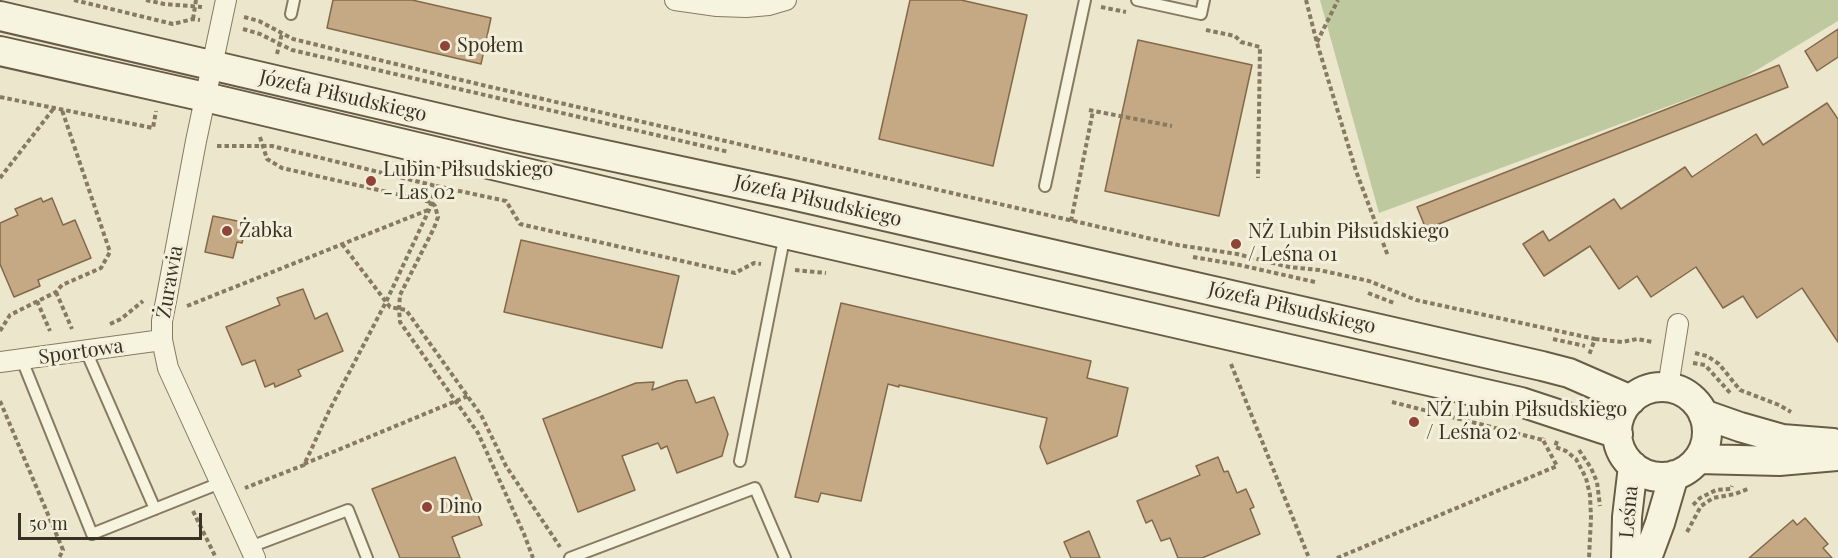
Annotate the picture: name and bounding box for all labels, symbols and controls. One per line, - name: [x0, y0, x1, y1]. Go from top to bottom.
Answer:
- place label: Społem: [457, 34, 524, 58]
- marker: Społem: [438, 39, 452, 53]
- street label: Józefa Piłsudskiego: [257, 65, 429, 127]
- place label: Lubin Piłsudskiego - Las 02: [383, 158, 553, 205]
- street label: Józefa Piłsudskiego: [732, 170, 904, 232]
- marker: Lubin Piłsudskiego - Las 02: [364, 174, 378, 188]
- place label: Żabka: [239, 219, 293, 243]
- place label: NŻ Lubin Piłsudskiego / Leśna 01: [1248, 220, 1449, 267]
- marker: Żabka: [220, 224, 234, 238]
- marker: NŻ Lubin Piłsudskiego / Leśna 01: [1229, 237, 1243, 251]
- street label: Żurawia: [152, 244, 188, 320]
- street label: Józefa Piłsudskiego: [1206, 277, 1378, 339]
- street label: Sportowa: [37, 334, 125, 370]
- place label: NŻ Lubin Piłsudskiego / Leśna 02: [1426, 398, 1627, 445]
- marker: NŻ Lubin Piłsudskiego / Leśna 02: [1407, 415, 1421, 429]
- street label: Leśna: [1615, 485, 1643, 539]
- place label: Dino: [439, 495, 482, 519]
- marker: Dino: [420, 500, 434, 514]
- scale bar: [21, 501, 206, 539]
- text: 50 m: [29, 511, 68, 535]

